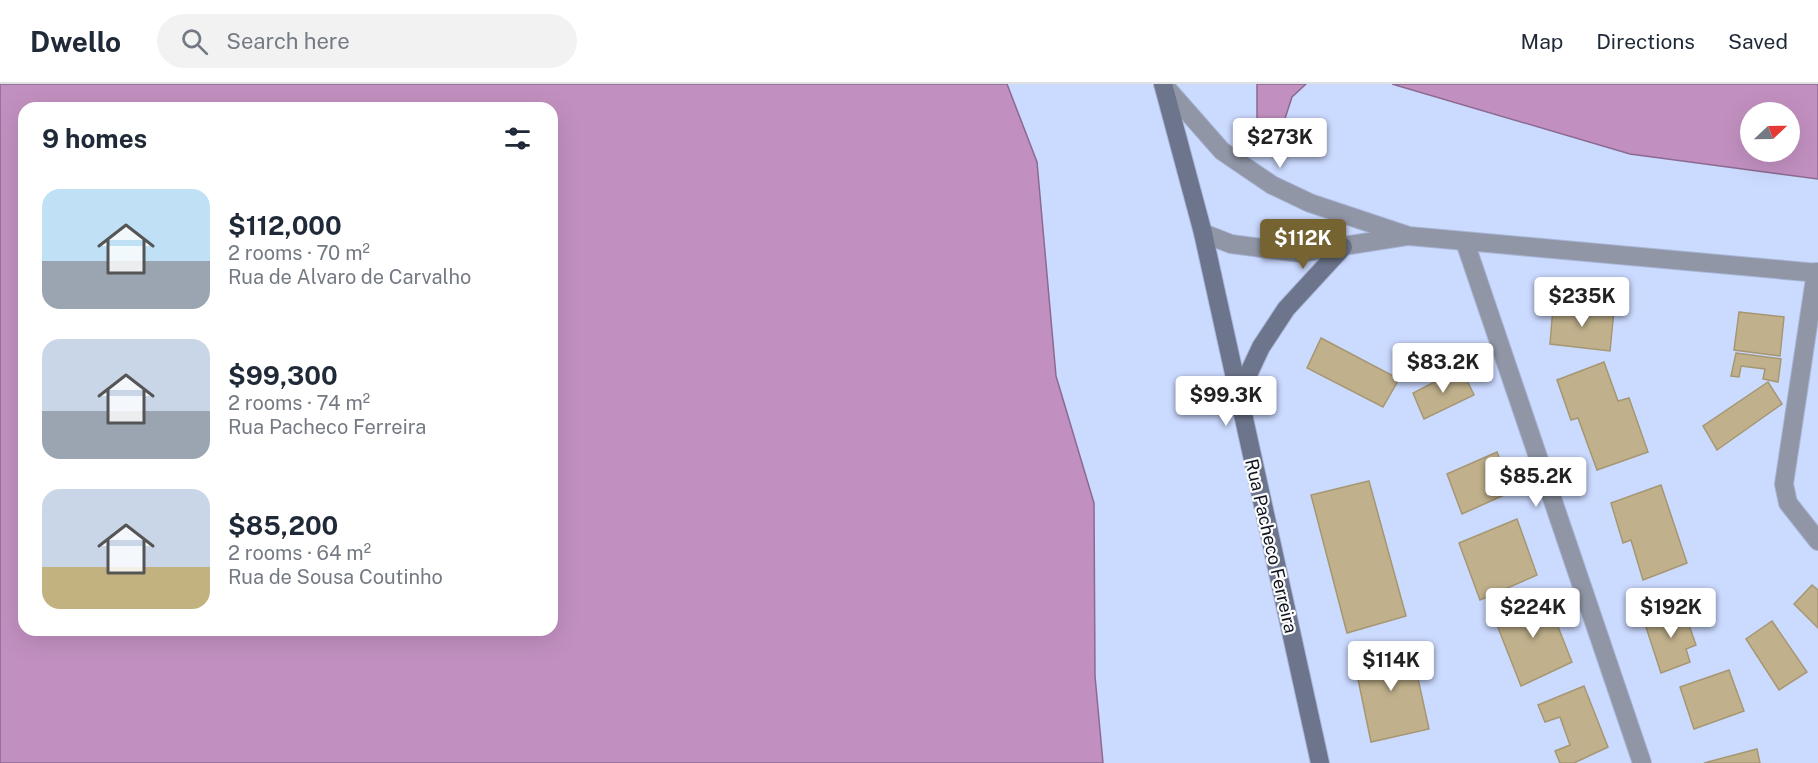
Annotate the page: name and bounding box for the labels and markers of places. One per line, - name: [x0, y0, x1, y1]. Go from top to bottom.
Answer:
- pin: $273K: [1238, 118, 1322, 169]
- pin: $112K: [1261, 219, 1345, 270]
- pin: $235K: [1540, 277, 1624, 328]
- pin: $83.2K: [1394, 343, 1492, 394]
- pin: $99.3K: [1177, 376, 1275, 427]
- pin: $85.2K: [1487, 457, 1585, 508]
- pin: $224K: [1491, 588, 1575, 639]
- pin: $192K: [1629, 588, 1713, 639]
- pin: $114K: [1349, 641, 1433, 692]

